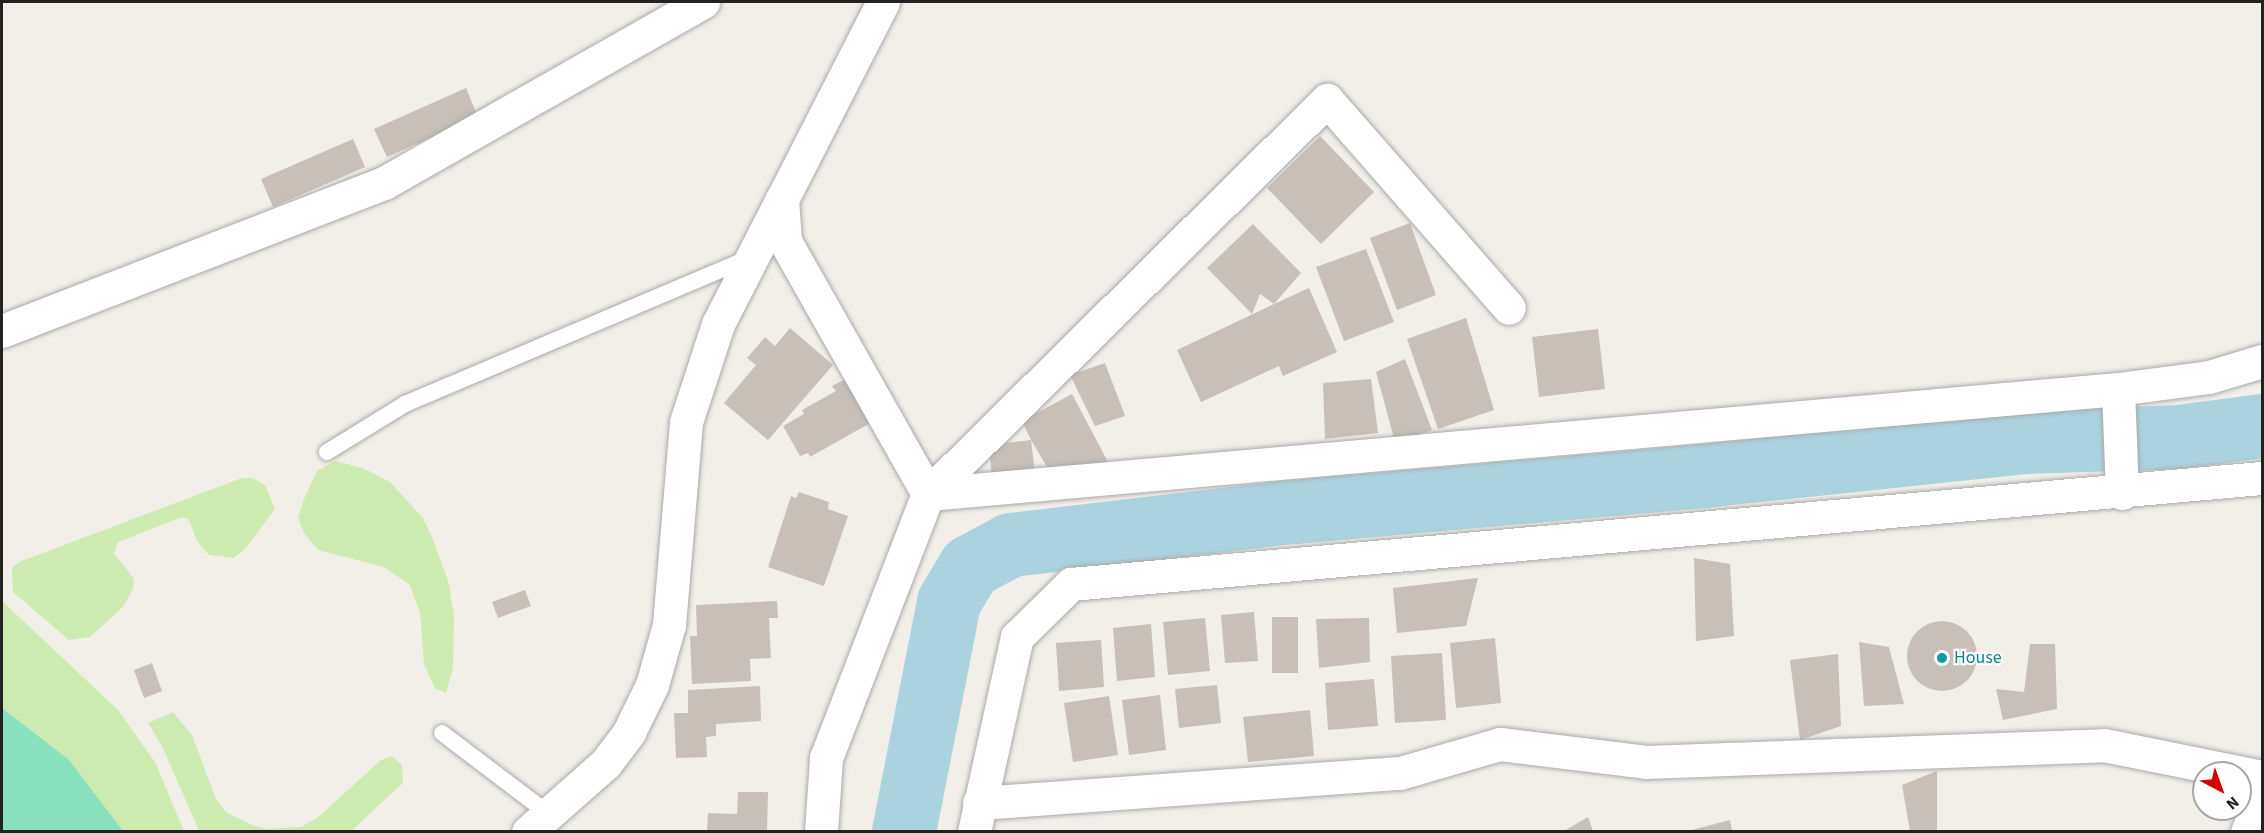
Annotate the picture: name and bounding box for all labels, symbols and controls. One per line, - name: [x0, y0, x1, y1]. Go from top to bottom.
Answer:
- place label: House: [1954, 647, 2002, 669]
- marker: House: [1935, 651, 1949, 665]
- north arrow: [2192, 761, 2252, 821]
- text: N: [2221, 791, 2244, 815]

